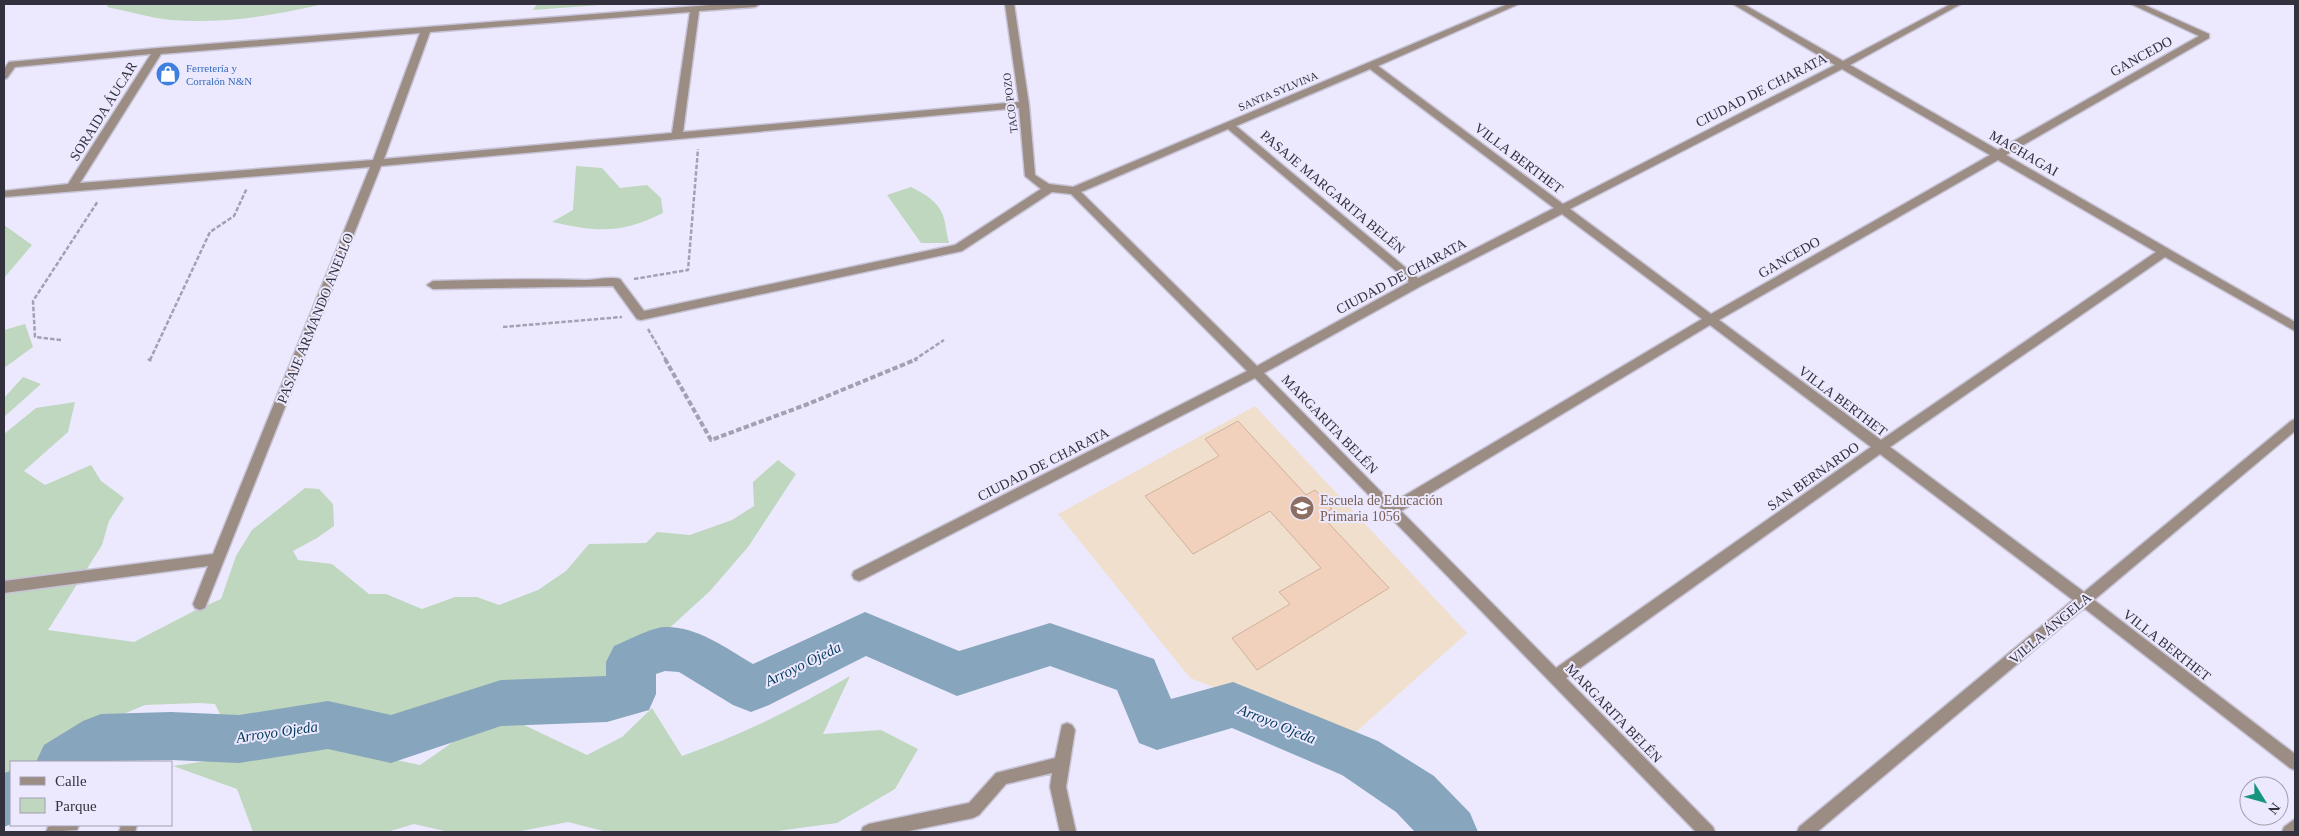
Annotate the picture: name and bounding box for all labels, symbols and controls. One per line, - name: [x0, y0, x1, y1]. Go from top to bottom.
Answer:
- street label: GANCEDO: [2108, 33, 2175, 80]
- street label: CIUDAD DE CHARATA: [1693, 50, 1830, 130]
- street label: SORAIDA ÁUCAR: [66, 58, 140, 164]
- shop icon: Ferretería y Corralón N&N: [155, 61, 181, 87]
- place label: Ferretería y Corralón N&N: [186, 62, 252, 87]
- street label: SANTA SYLVINA: [1236, 69, 1320, 113]
- street label: TACO POZO: [1000, 72, 1020, 134]
- street label: VILLA BERTHET: [1472, 120, 1566, 197]
- street label: PASAJE MARGARITA BELÉN: [1258, 127, 1408, 257]
- street label: MACHAGAI: [1987, 128, 2061, 179]
- street label: PASAJE ARMANDO ANELLO: [274, 231, 357, 406]
- street label: GANCEDO: [1756, 234, 1823, 281]
- street label: CIUDAD DE CHARATA: [1334, 235, 1470, 317]
- street label: VILLA BERTHET: [1796, 363, 1890, 440]
- street label: MARGARITA BELÉN: [1279, 371, 1381, 477]
- street label: CIUDAD DE CHARATA: [975, 424, 1112, 504]
- street label: SAN BERNARDO: [1765, 439, 1862, 514]
- place label: Escuela de Educación Primaria 1056: [1320, 493, 1443, 524]
- school or university icon: Escuela de Educación Primaria 1056: [1289, 495, 1315, 521]
- street label: VILLA ÁNGELA: [2006, 588, 2095, 667]
- street label: VILLA BERTHET: [2120, 607, 2214, 684]
- water label: Arroyo Ojeda: [762, 639, 844, 690]
- street label: MARGARITA BELÉN: [1563, 660, 1665, 766]
- water label: Arroyo Ojeda: [1235, 701, 1318, 747]
- water label: Arroyo Ojeda: [234, 718, 319, 746]
- legend: [10, 761, 172, 826]
- text: Calle: [55, 773, 87, 789]
- north arrow: [2239, 776, 2289, 826]
- text: Parque: [55, 798, 97, 814]
- text: N: [2265, 800, 2283, 817]

